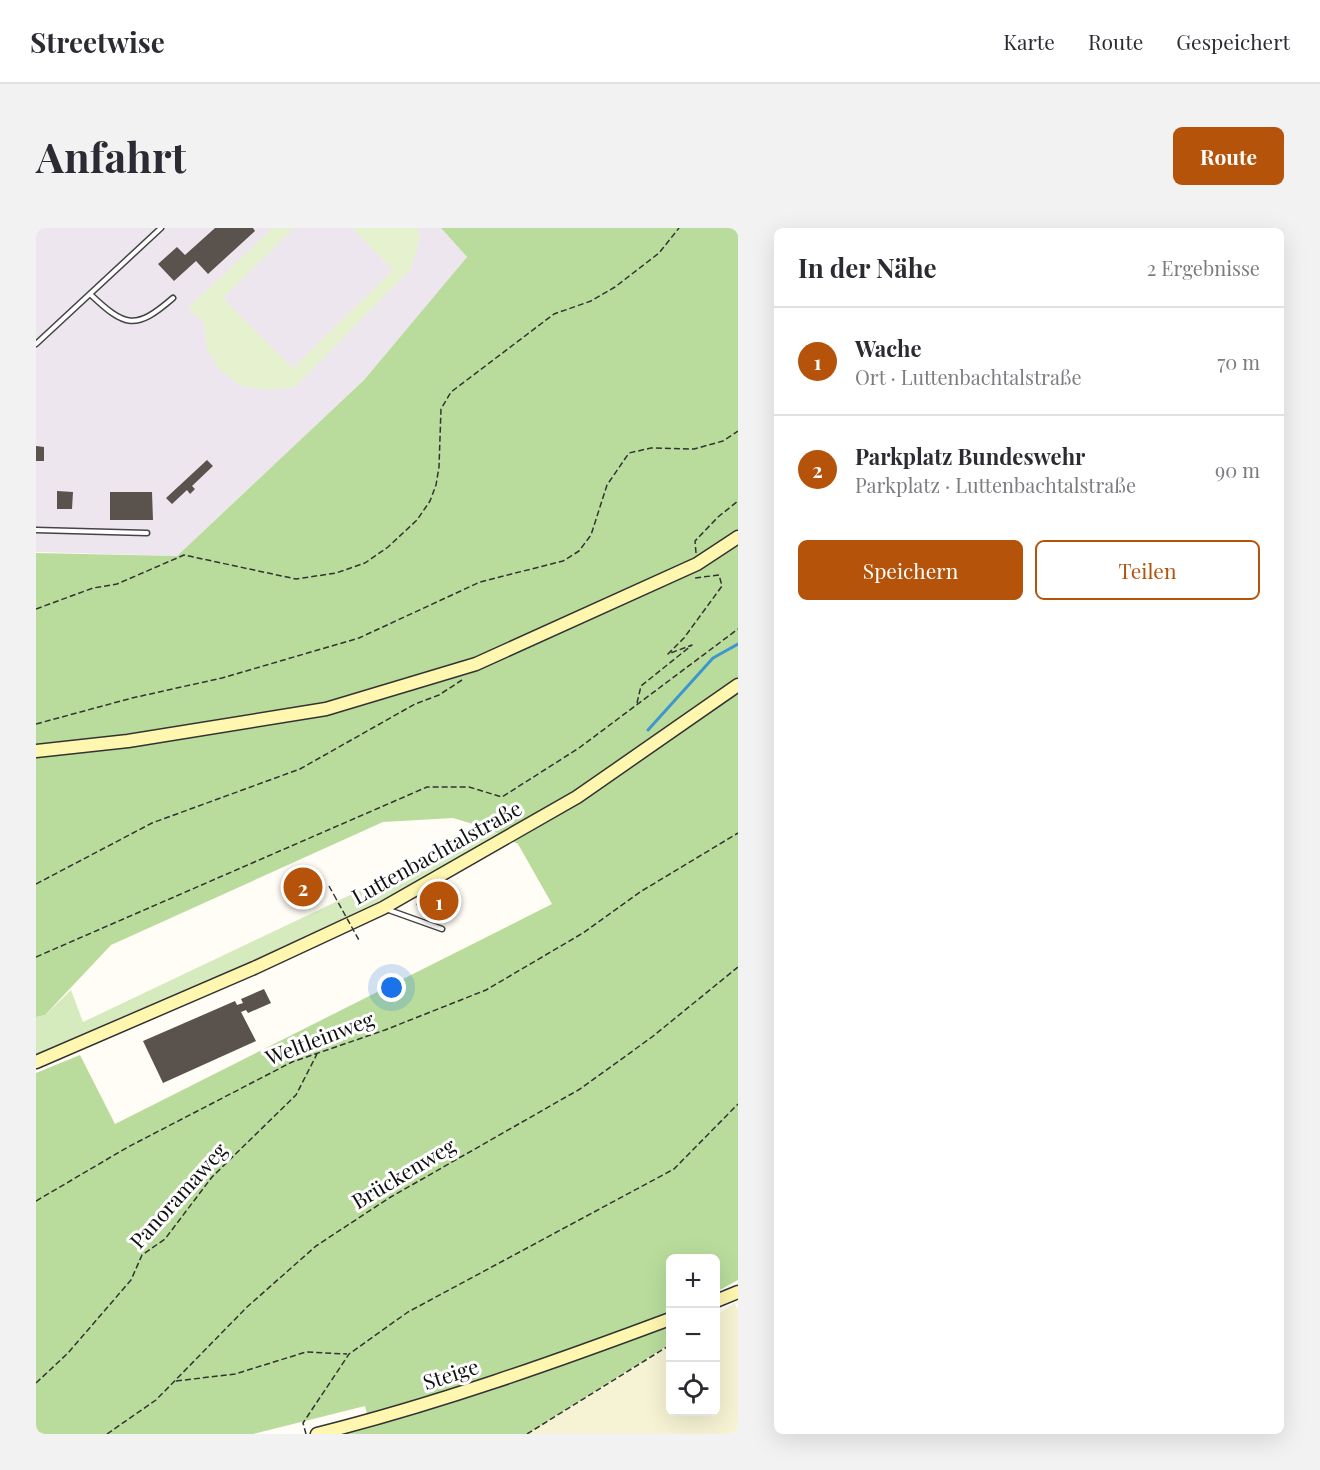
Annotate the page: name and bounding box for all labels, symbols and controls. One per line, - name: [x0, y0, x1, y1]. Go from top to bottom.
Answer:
- text: Streetwise: [30, 23, 165, 60]
- text: Karte: [1003, 27, 1055, 55]
- text: Route: [1088, 27, 1143, 55]
- text: Gespeichert: [1176, 27, 1290, 55]
- button: Route: [1173, 127, 1284, 185]
- text: Anfahrt: [36, 128, 186, 184]
- text: In der Nähe: [798, 250, 937, 285]
- text: 2 Ergebnisse: [1147, 254, 1260, 281]
- text: Wache: [855, 333, 922, 363]
- text: 1: [814, 348, 821, 375]
- text: 70 m: [1217, 348, 1260, 375]
- text: Ort · Luttenbachtalstraße: [855, 363, 1082, 390]
- text: Parkplatz Bundeswehr: [855, 441, 1085, 471]
- text: 2: [812, 456, 823, 483]
- text: 90 m: [1215, 456, 1260, 483]
- text: Parkplatz · Luttenbachtalstraße: [855, 471, 1136, 498]
- button: Speichern: [798, 540, 1023, 600]
- button: Teilen: [1035, 540, 1260, 600]
- street label: Luttenbachtalstraße: [346, 793, 526, 910]
- pin: 2: [284, 864, 322, 910]
- pin: 1: [420, 878, 458, 924]
- your location: [377, 973, 406, 1002]
- street label: Weltleinweg: [260, 1004, 378, 1071]
- street label: Brückenweg: [346, 1130, 460, 1214]
- street label: Panoramaweg: [123, 1136, 232, 1254]
- map controls: [666, 1254, 720, 1416]
- button: +: [666, 1254, 720, 1308]
- button: −: [666, 1308, 720, 1362]
- street label: Steige: [419, 1351, 482, 1395]
- button: locate: [666, 1362, 720, 1416]

